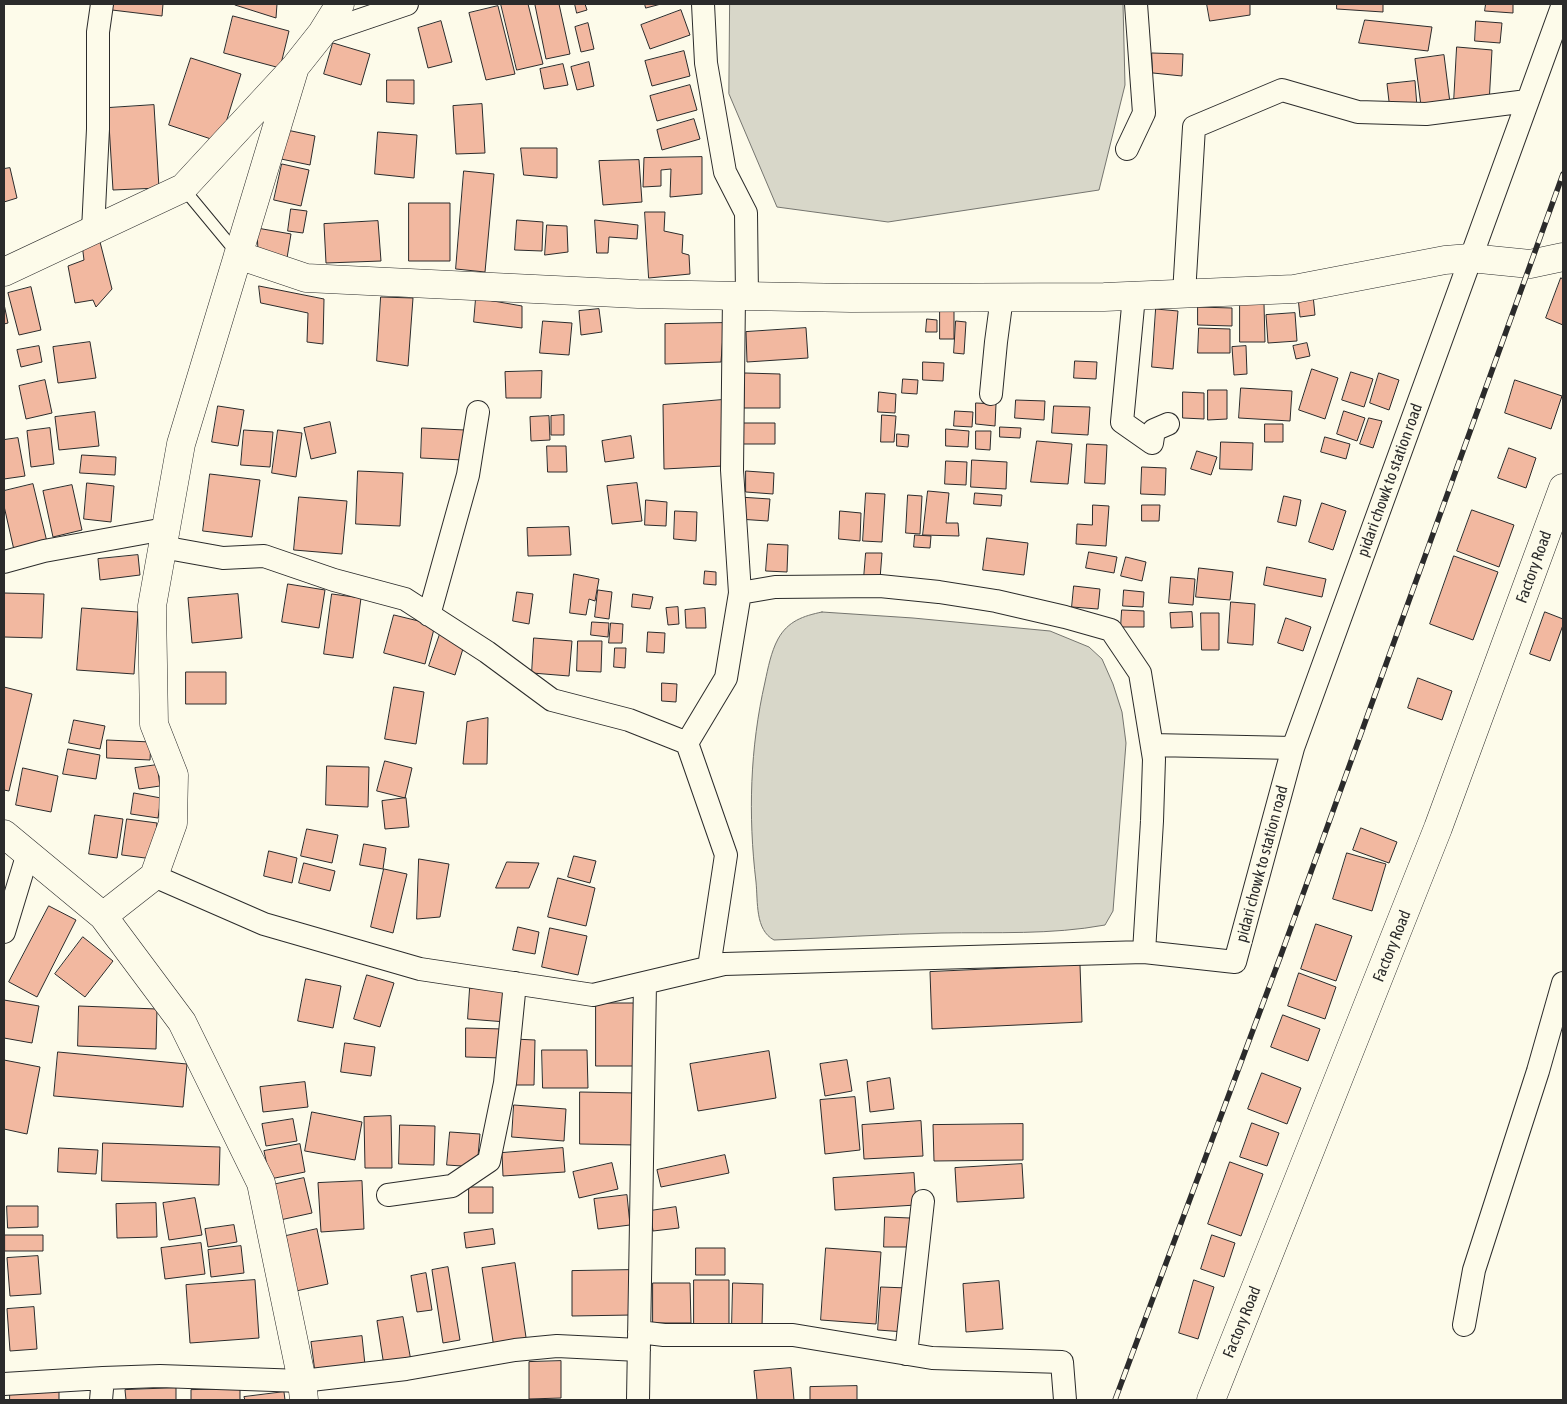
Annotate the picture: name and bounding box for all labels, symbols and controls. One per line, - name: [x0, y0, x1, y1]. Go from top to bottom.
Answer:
- street label: pidari chowk to station road: [1353, 401, 1427, 559]
- street label: Factory Road: [1512, 528, 1556, 606]
- street label: pidari chowk to station road: [1232, 783, 1292, 945]
- street label: Factory Road: [1369, 907, 1415, 985]
- street label: Factory Road: [1219, 1283, 1265, 1361]

